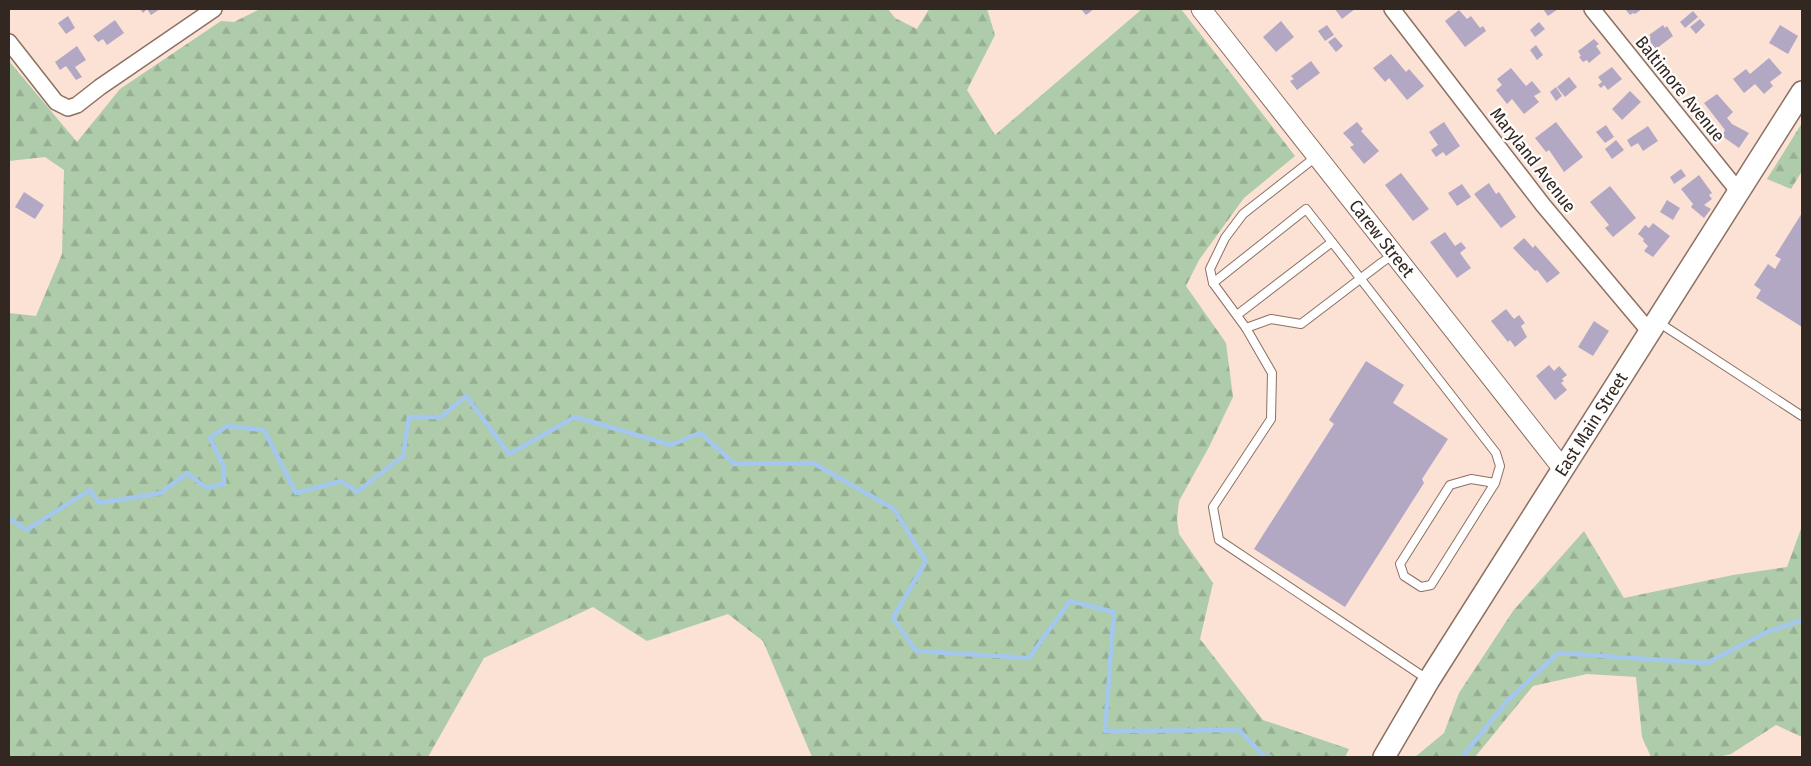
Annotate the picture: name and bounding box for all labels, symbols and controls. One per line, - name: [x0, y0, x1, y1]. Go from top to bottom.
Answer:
- street label: Baltimore Avenue: [1631, 32, 1730, 147]
- street label: Maryland Avenue: [1485, 103, 1581, 217]
- street label: Carew Street: [1344, 195, 1419, 282]
- street label: East Main Street: [1550, 368, 1632, 480]

